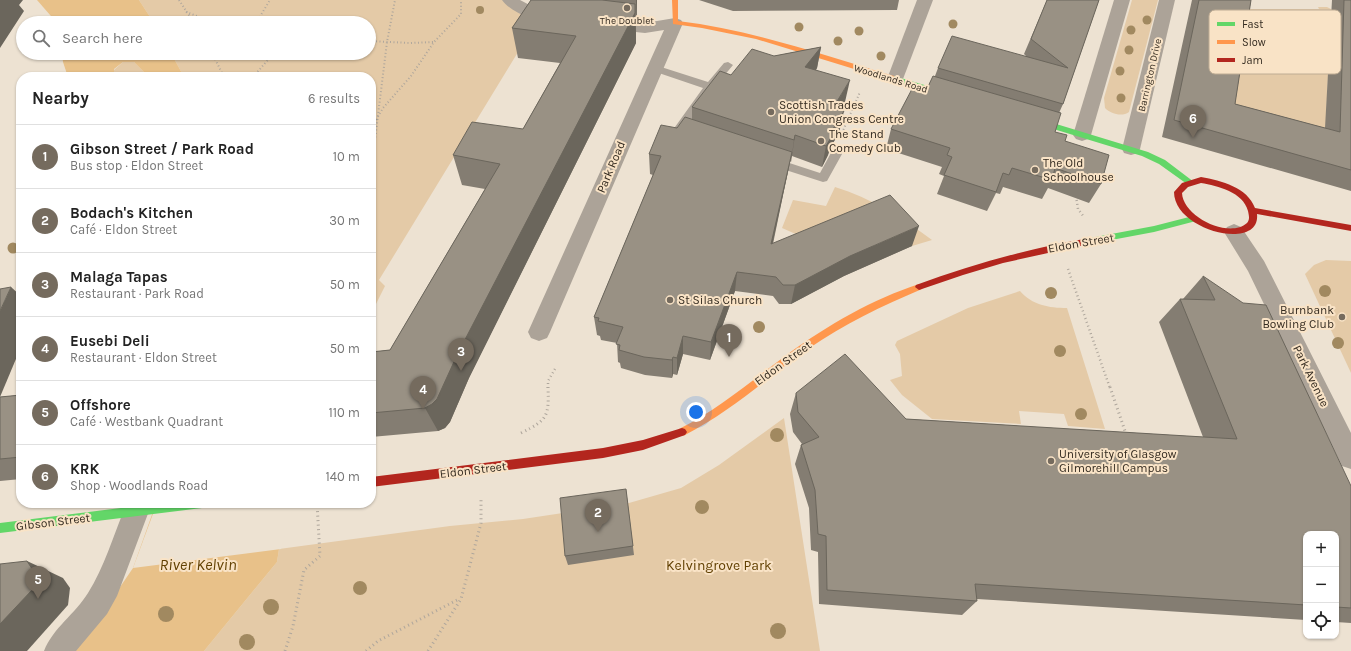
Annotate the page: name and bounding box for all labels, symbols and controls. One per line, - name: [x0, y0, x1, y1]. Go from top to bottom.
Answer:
- marker: The Doublet: [622, 3, 632, 13]
- legend: [1209, 10, 1341, 74]
- place label: The Doublet: [600, 15, 654, 27]
- search box: [16, 16, 376, 60]
- text: Fast: [1242, 18, 1263, 31]
- icon: search: [30, 27, 52, 49]
- text: Search here: [62, 29, 143, 47]
- text: Slow: [1242, 36, 1266, 49]
- street label: Barrington Drive: [1136, 38, 1164, 113]
- text: Jam: [1242, 54, 1263, 67]
- street label: Woodlands Road: [852, 62, 929, 96]
- text: Nearby: [32, 88, 89, 108]
- text: 6 results: [308, 91, 360, 106]
- place label: Scottish Trades Union Congress Centre: [779, 98, 904, 126]
- pin: 6: [1180, 105, 1206, 138]
- marker: Scottish Trades Union Congress Centre: [766, 107, 776, 117]
- place label: The Stand Comedy Club: [829, 127, 901, 155]
- marker: The Stand Comedy Club: [816, 136, 826, 146]
- street label: Park Road: [594, 139, 628, 195]
- text: Gibson Street / Park Road: [70, 140, 254, 158]
- text: 1: [43, 149, 47, 164]
- text: 10 m: [333, 149, 360, 164]
- place label: The Old Schoolhouse: [1043, 156, 1114, 184]
- text: Bus stop · Eldon Street: [70, 158, 203, 173]
- marker: The Old Schoolhouse: [1030, 165, 1040, 175]
- text: Bodach's Kitchen: [70, 204, 193, 222]
- text: 2: [41, 213, 49, 228]
- text: 30 m: [329, 213, 360, 228]
- text: Café · Eldon Street: [70, 222, 177, 237]
- street label: Eldon Street: [1047, 230, 1116, 256]
- text: Malaga Tapas: [70, 268, 168, 286]
- text: 3: [41, 277, 49, 292]
- text: 50 m: [330, 277, 360, 292]
- text: Restaurant · Park Road: [70, 286, 204, 301]
- place label: St Silas Church: [678, 293, 762, 307]
- marker: St Silas Church: [665, 295, 675, 305]
- place label: Burnbank Bowling Club: [1262, 303, 1334, 331]
- marker: Burnbank Bowling Club: [1337, 312, 1347, 322]
- pin: 1: [716, 324, 742, 357]
- text: Eusebi Deli: [70, 332, 150, 350]
- street label: Eldon Street: [752, 337, 815, 388]
- pin: 3: [448, 338, 474, 371]
- text: 4: [41, 341, 49, 356]
- text: 50 m: [330, 341, 360, 356]
- street label: Park Avenue: [1290, 343, 1332, 409]
- text: Restaurant · Eldon Street: [70, 350, 217, 365]
- pin: 4: [410, 376, 436, 409]
- text: Offshore: [70, 396, 131, 414]
- your location: [686, 402, 706, 422]
- text: 5: [41, 405, 49, 420]
- text: 110 m: [328, 405, 360, 420]
- text: Café · Westbank Quadrant: [70, 414, 223, 429]
- place label: University of Glasgow Gilmorehill Campus: [1059, 447, 1177, 475]
- marker: University of Glasgow Gilmorehill Campus: [1046, 456, 1056, 466]
- street label: Eldon Street: [439, 459, 507, 481]
- text: KRK: [70, 460, 99, 478]
- text: 6: [41, 469, 49, 484]
- text: 140 m: [325, 469, 360, 484]
- text: Shop · Woodlands Road: [70, 478, 208, 493]
- pin: 2: [585, 499, 611, 532]
- street label: Gibson Street: [15, 510, 91, 533]
- map controls: [1303, 531, 1339, 639]
- button: +: [1303, 531, 1339, 567]
- water label: River Kelvin: [159, 555, 237, 574]
- park label: Kelvingrove Park: [666, 557, 772, 574]
- pin: 5: [25, 566, 51, 599]
- button: −: [1303, 567, 1339, 603]
- button: locate: [1303, 603, 1339, 639]

